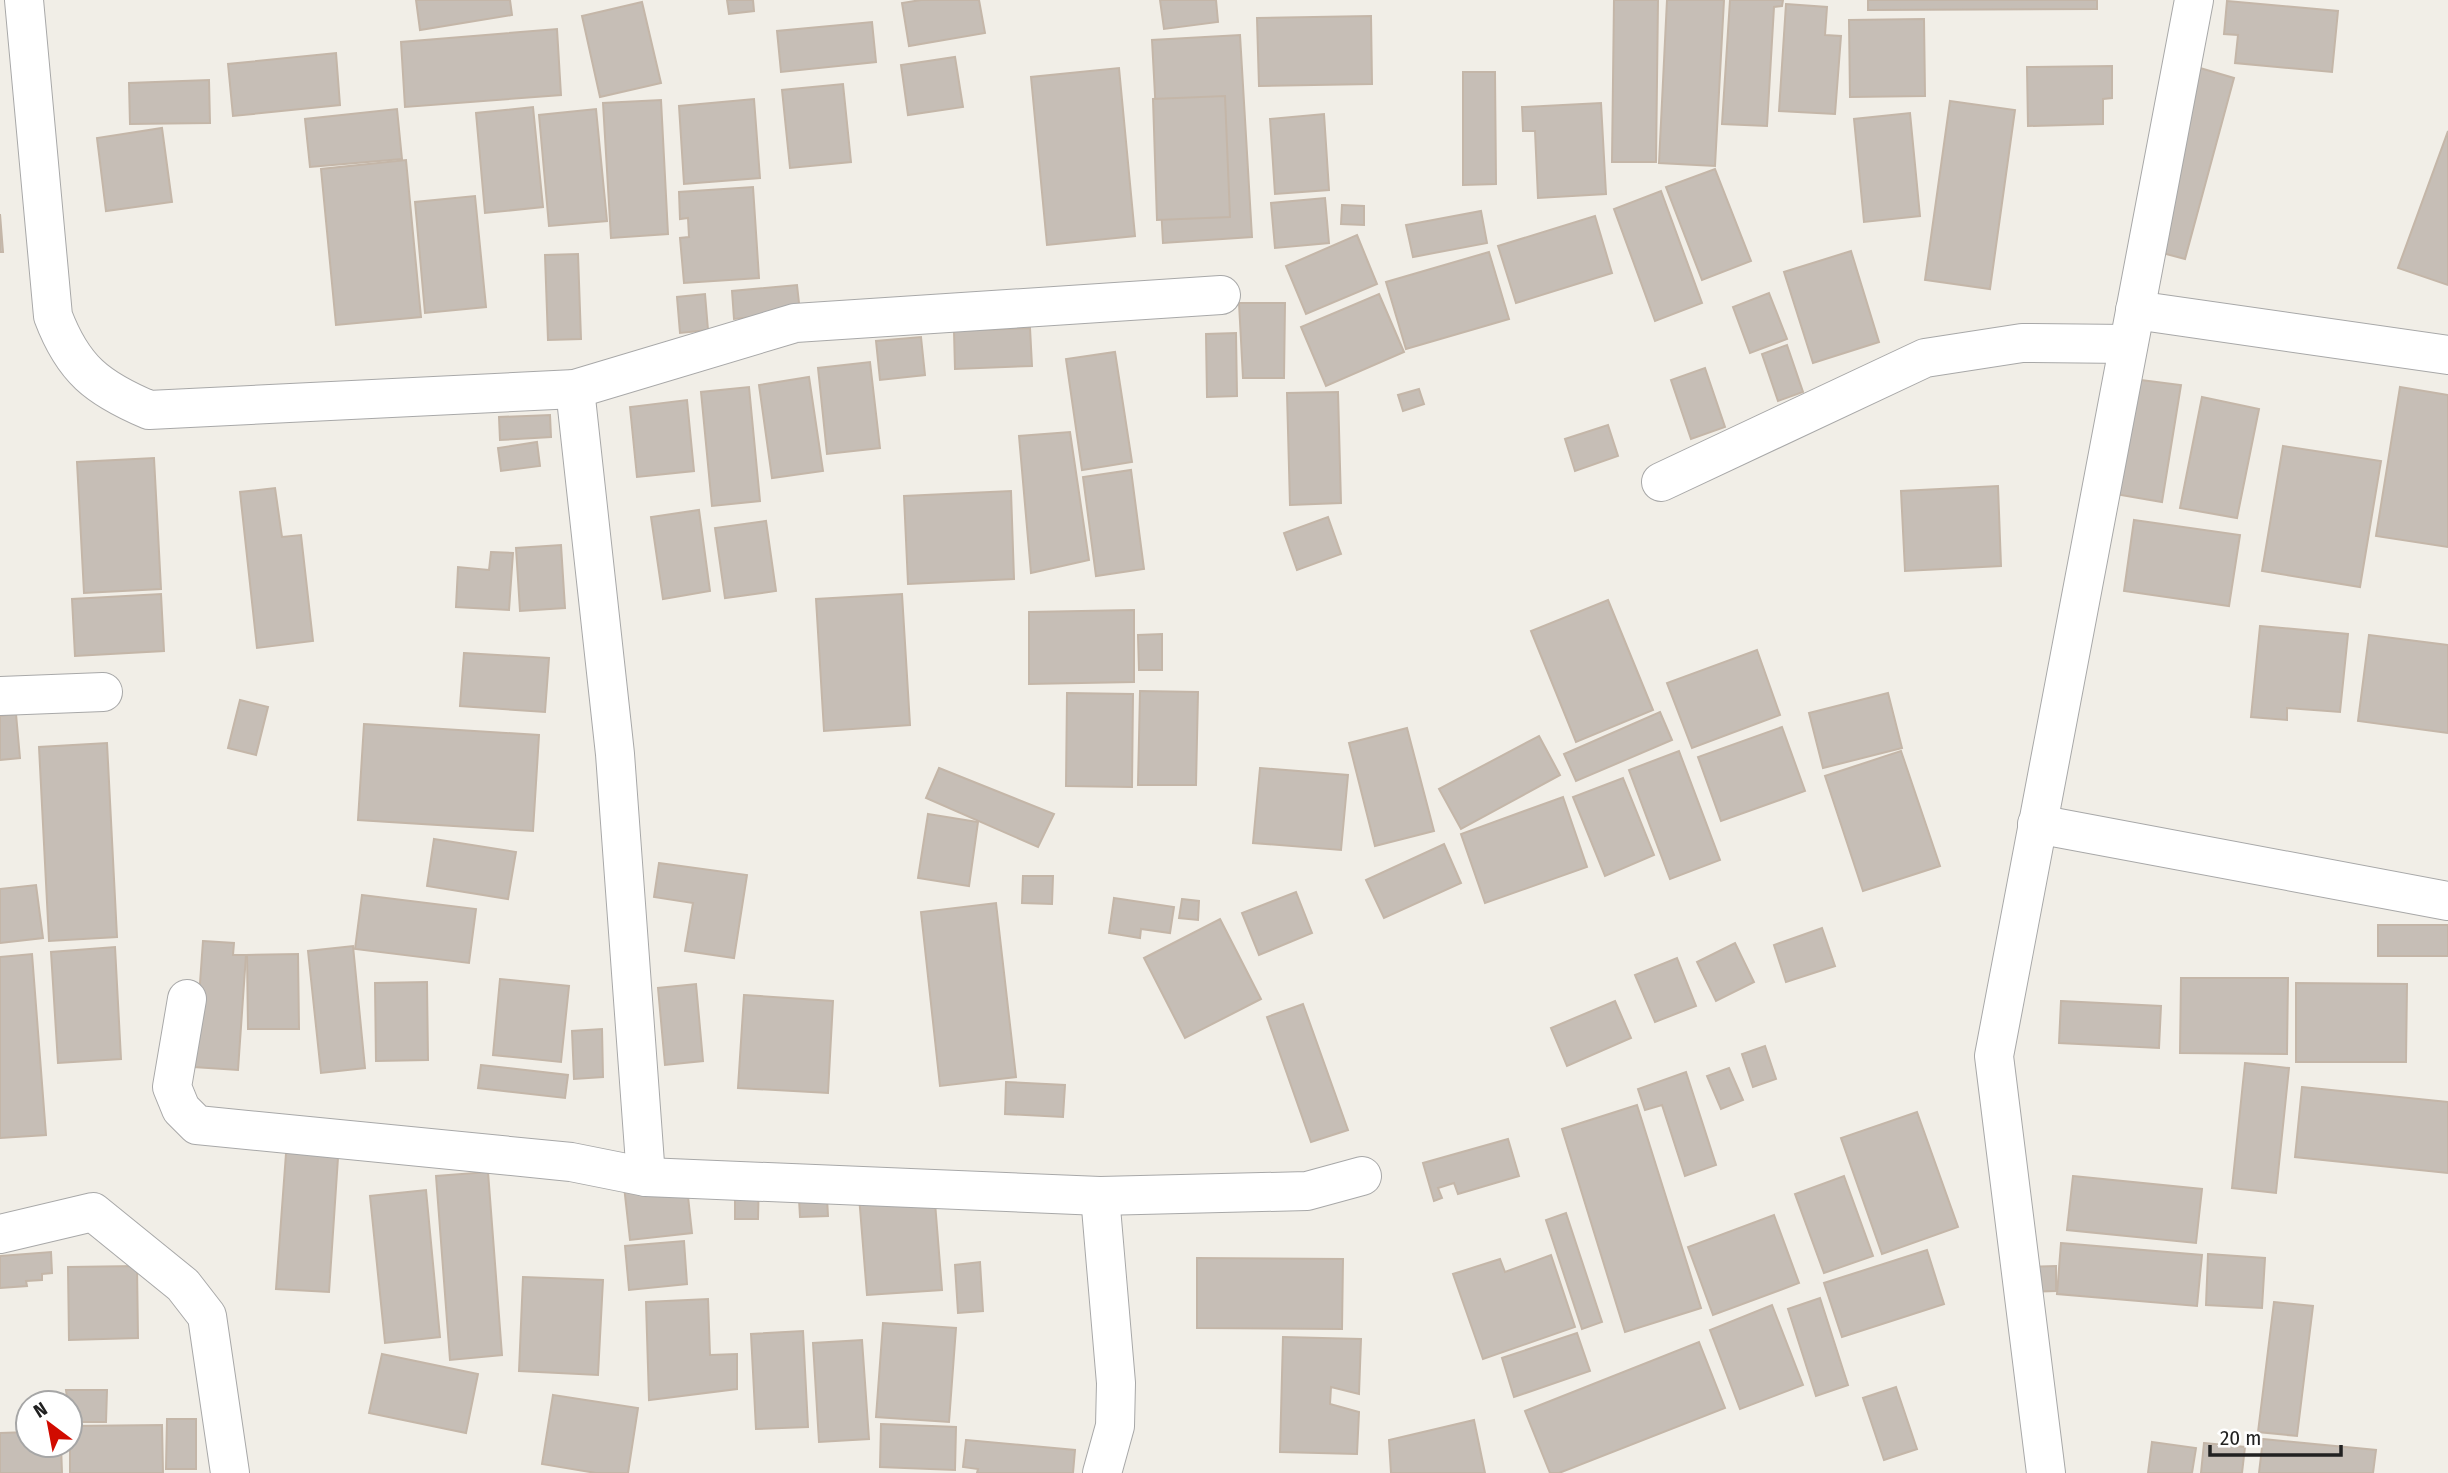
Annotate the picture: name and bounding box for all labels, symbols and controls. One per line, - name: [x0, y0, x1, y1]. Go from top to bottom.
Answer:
- north arrow: [14, 1389, 84, 1459]
- text: N: [29, 1397, 51, 1423]
- scale bar: [2210, 1414, 2341, 1458]
- text: 20 m: [2220, 1425, 2261, 1451]

